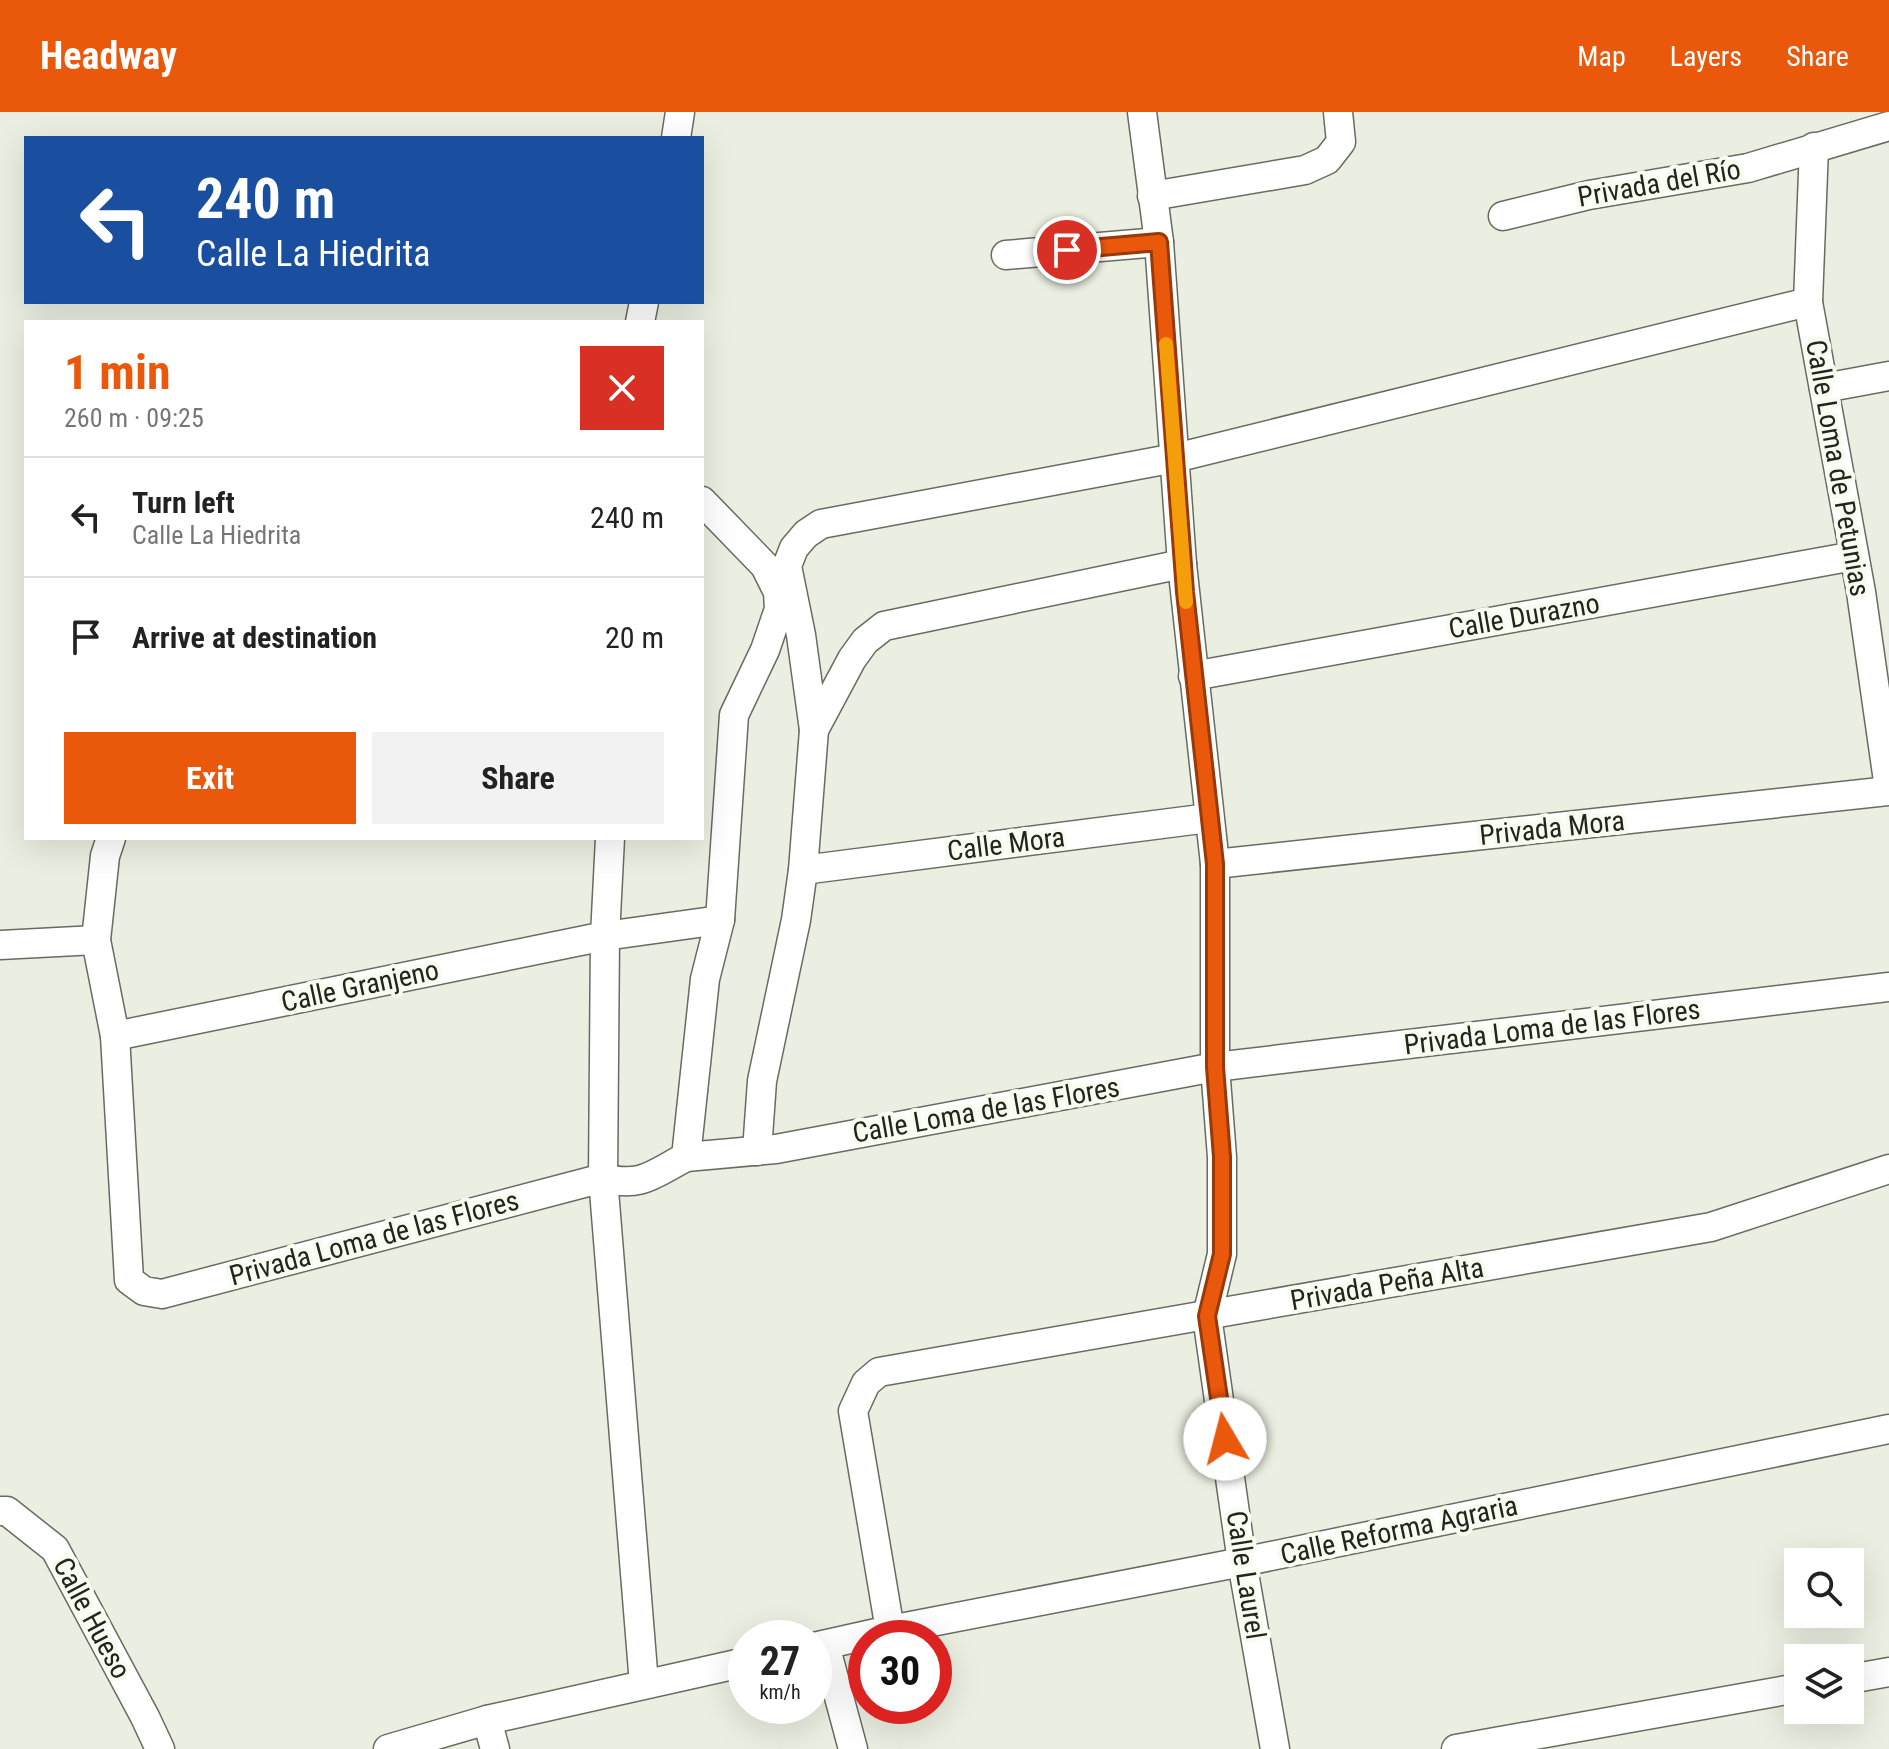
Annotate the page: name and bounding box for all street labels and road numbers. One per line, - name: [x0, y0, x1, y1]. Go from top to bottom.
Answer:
- street label: Privada del Río: [1575, 152, 1743, 214]
- street label: Calle Loma de Petunias: [1799, 337, 1877, 599]
- street label: Calle Durazno: [1446, 587, 1602, 645]
- street label: Privada Mora: [1478, 804, 1626, 852]
- street label: Calle Mora: [945, 820, 1067, 868]
- street label: Calle Granjeno: [278, 953, 442, 1019]
- street label: Privada Loma de las Flores: [1402, 992, 1702, 1062]
- street label: Calle Loma de las Flores: [850, 1070, 1122, 1150]
- street label: Privada Loma de las Flores: [226, 1183, 522, 1293]
- street label: Privada Peña Alta: [1288, 1251, 1486, 1317]
- street label: Calle Reforma Agraria: [1277, 1489, 1521, 1571]
- street label: Calle Laurel: [1220, 1508, 1272, 1642]
- street label: Calle Hueso: [46, 1552, 138, 1684]

